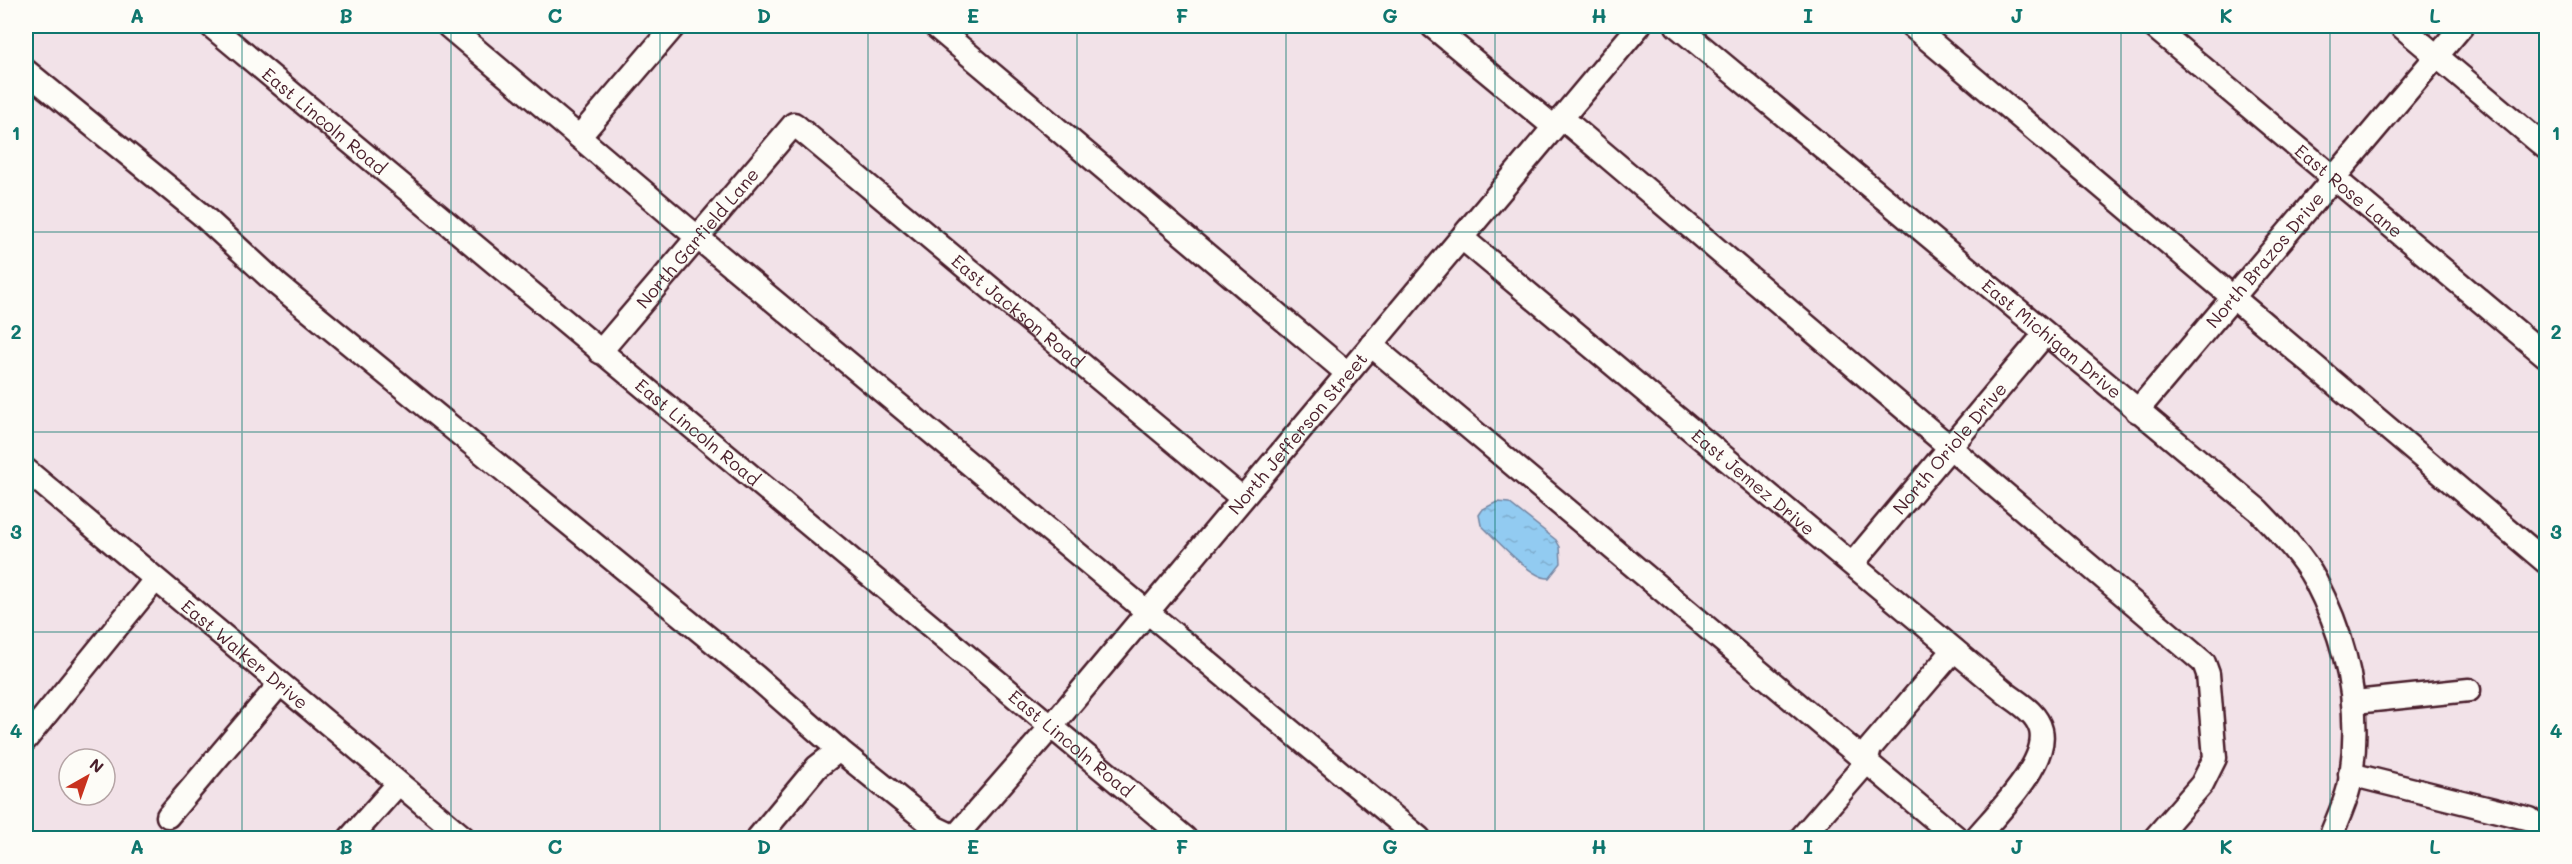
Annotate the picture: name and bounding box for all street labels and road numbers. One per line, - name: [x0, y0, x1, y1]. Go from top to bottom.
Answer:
- street label: East Lincoln Road: [257, 62, 392, 180]
- street label: East Rose Lane: [2290, 138, 2408, 243]
- street label: North Garfield Lane: [630, 162, 764, 313]
- street label: North Brazos Drive: [2200, 187, 2329, 333]
- street label: East Jackson Road: [947, 249, 1089, 373]
- street label: East Michigan Drive: [1977, 273, 2127, 404]
- street label: North Jefferson Street: [1223, 347, 1372, 519]
- street label: East Lincoln Road: [631, 373, 765, 491]
- street label: North Oriole Drive: [1887, 377, 2012, 519]
- street label: East Jemez Drive: [1687, 423, 1820, 540]
- street label: East Walker Drive: [176, 594, 313, 714]
- street label: East Lincoln Road: [1004, 684, 1139, 802]

